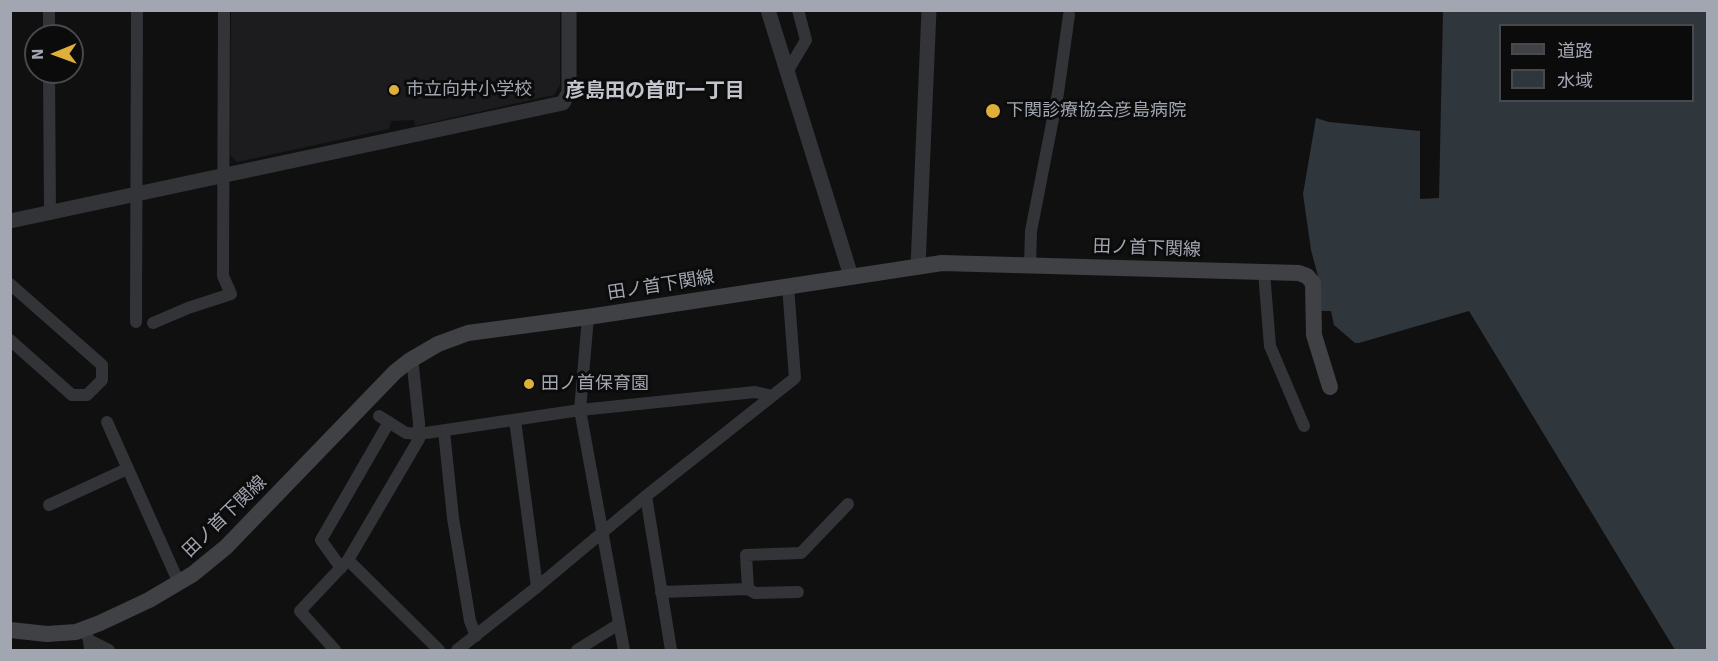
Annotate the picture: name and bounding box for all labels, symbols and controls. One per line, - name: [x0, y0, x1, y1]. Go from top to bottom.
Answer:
- north arrow: [24, 24, 84, 84]
- legend: [1499, 24, 1694, 102]
- text: 道路: [1557, 40, 1593, 62]
- text: N: [28, 49, 48, 60]
- text: 水域: [1557, 70, 1593, 92]
- place label: 市立向井小学校: [406, 79, 532, 101]
- district label: 彦島田の首町一丁目: [565, 80, 745, 104]
- marker: 市立向井小学校: [387, 83, 401, 97]
- place label: 下関診療協会彦島病院: [1006, 100, 1186, 122]
- marker: 下関診療協会彦島病院: [984, 102, 1002, 120]
- street label: 田ノ首下関線: [1093, 236, 1201, 262]
- street label: 田ノ首下関線: [606, 267, 716, 305]
- place label: 田ノ首保育園: [541, 373, 649, 395]
- marker: 田ノ首保育園: [522, 377, 536, 391]
- street label: 田ノ首下関線: [179, 472, 271, 562]

